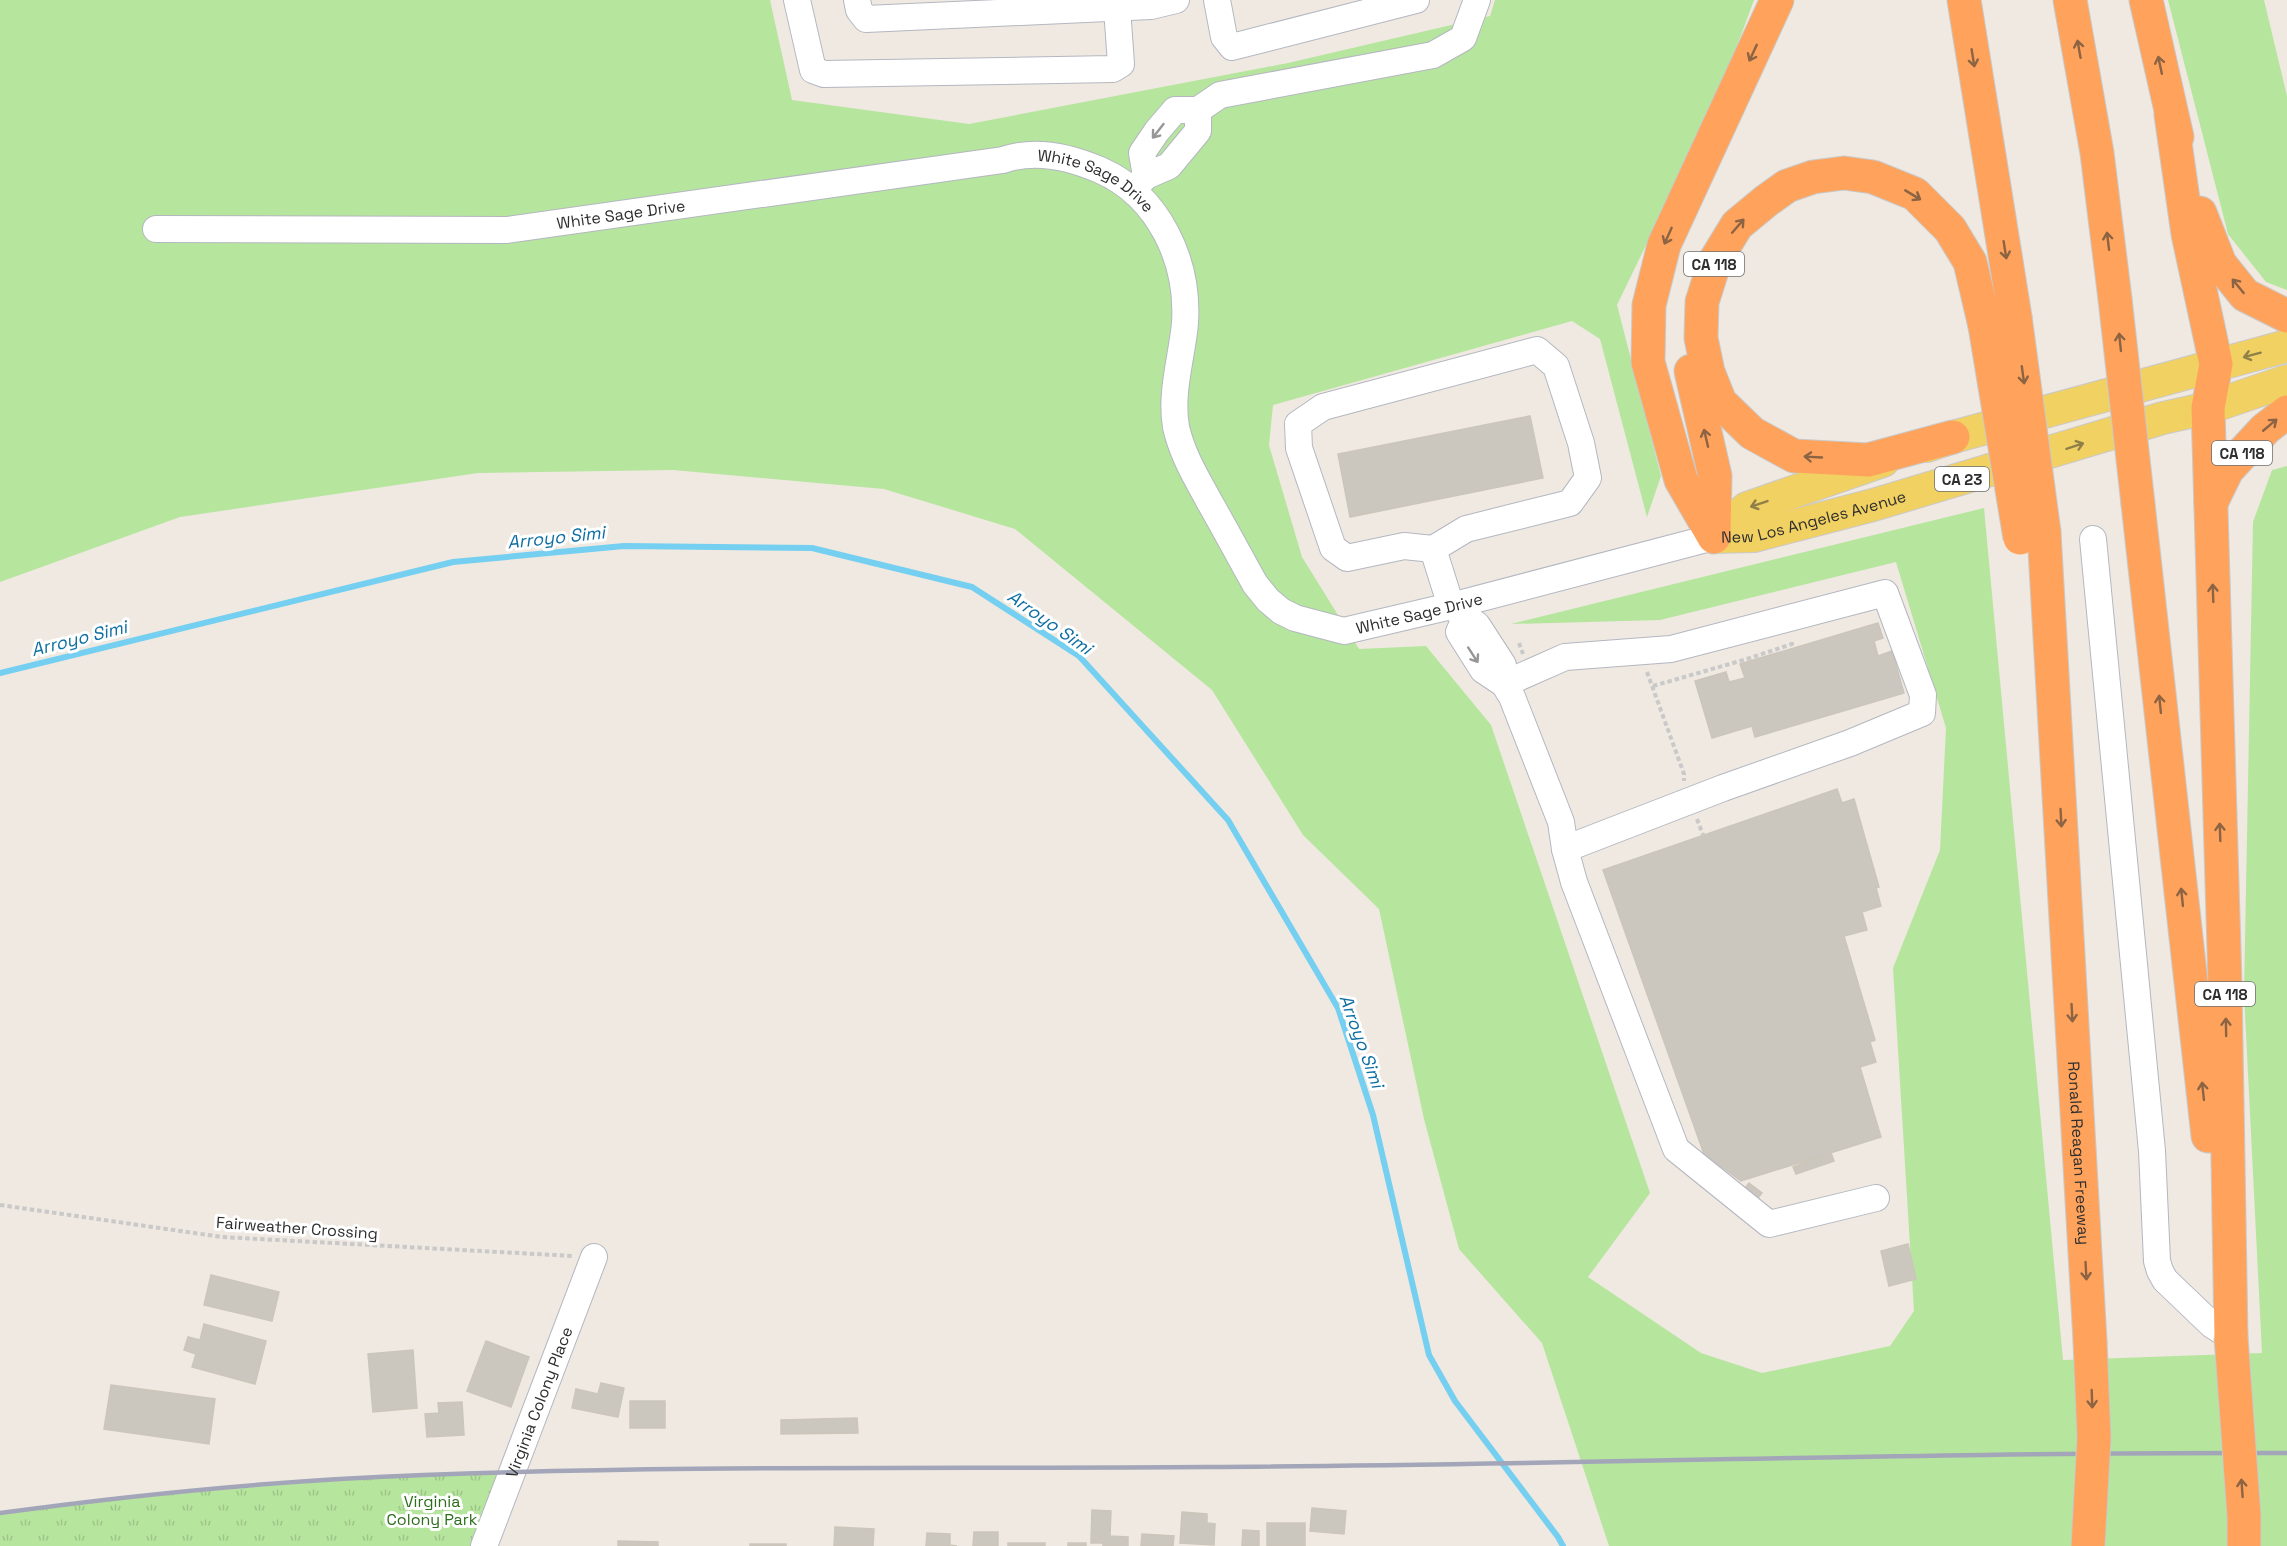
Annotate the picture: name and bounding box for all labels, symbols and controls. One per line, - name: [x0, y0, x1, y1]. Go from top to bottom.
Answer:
- one-way arrow: [2073, 39, 2084, 59]
- one-way arrow: [1746, 44, 1758, 62]
- one-way arrow: [1968, 47, 1979, 67]
- one-way arrow: [2154, 56, 2165, 75]
- one-way arrow: [1151, 123, 1164, 139]
- street label: White Sage Drive: [1037, 144, 1159, 216]
- one-way arrow: [1904, 189, 1921, 201]
- street label: White Sage Drive: [555, 194, 686, 233]
- one-way arrow: [1732, 218, 1745, 234]
- one-way arrow: [1662, 226, 1673, 244]
- one-way arrow: [2102, 232, 2113, 252]
- one-way arrow: [1999, 240, 2010, 260]
- road number: CA 118: [1684, 252, 1744, 276]
- one-way arrow: [2231, 279, 2245, 294]
- one-way arrow: [2114, 332, 2125, 352]
- one-way arrow: [2243, 350, 2262, 361]
- one-way arrow: [2018, 365, 2029, 384]
- one-way arrow: [2262, 419, 2278, 432]
- one-way arrow: [1700, 428, 1711, 448]
- one-way arrow: [2065, 440, 2084, 451]
- road number: CA 118: [2212, 441, 2272, 465]
- one-way arrow: [1804, 452, 1824, 463]
- road number: CA 23: [1935, 467, 1989, 491]
- street label: New Los Angeles Avenue: [1721, 485, 1909, 547]
- one-way arrow: [1750, 500, 1768, 511]
- water label: Arroyo Simi: [506, 520, 608, 554]
- one-way arrow: [2207, 584, 2219, 604]
- water label: Arroyo Simi: [1003, 585, 1099, 661]
- street label: White Sage Drive: [1354, 588, 1485, 638]
- water label: Arroyo Simi: [29, 614, 132, 661]
- one-way arrow: [1468, 646, 1480, 663]
- one-way arrow: [2155, 694, 2166, 714]
- one-way arrow: [2055, 808, 2066, 828]
- one-way arrow: [2214, 822, 2226, 842]
- one-way arrow: [2176, 888, 2187, 908]
- road number: CA 118: [2195, 982, 2255, 1006]
- water label: Arroyo Simi: [1334, 991, 1390, 1093]
- one-way arrow: [2067, 1003, 2078, 1022]
- one-way arrow: [2220, 1017, 2231, 1037]
- street label: Ronald Reagan Freeway: [2064, 1061, 2095, 1245]
- one-way arrow: [2198, 1082, 2209, 1102]
- street label: Fairweather Crossing: [215, 1212, 379, 1244]
- one-way arrow: [2081, 1260, 2092, 1280]
- street label: Virginia Colony Place: [501, 1324, 577, 1481]
- one-way arrow: [2087, 1389, 2098, 1409]
- one-way arrow: [2237, 1478, 2248, 1498]
- park label: Virginia Colony Park: [387, 1491, 478, 1530]

